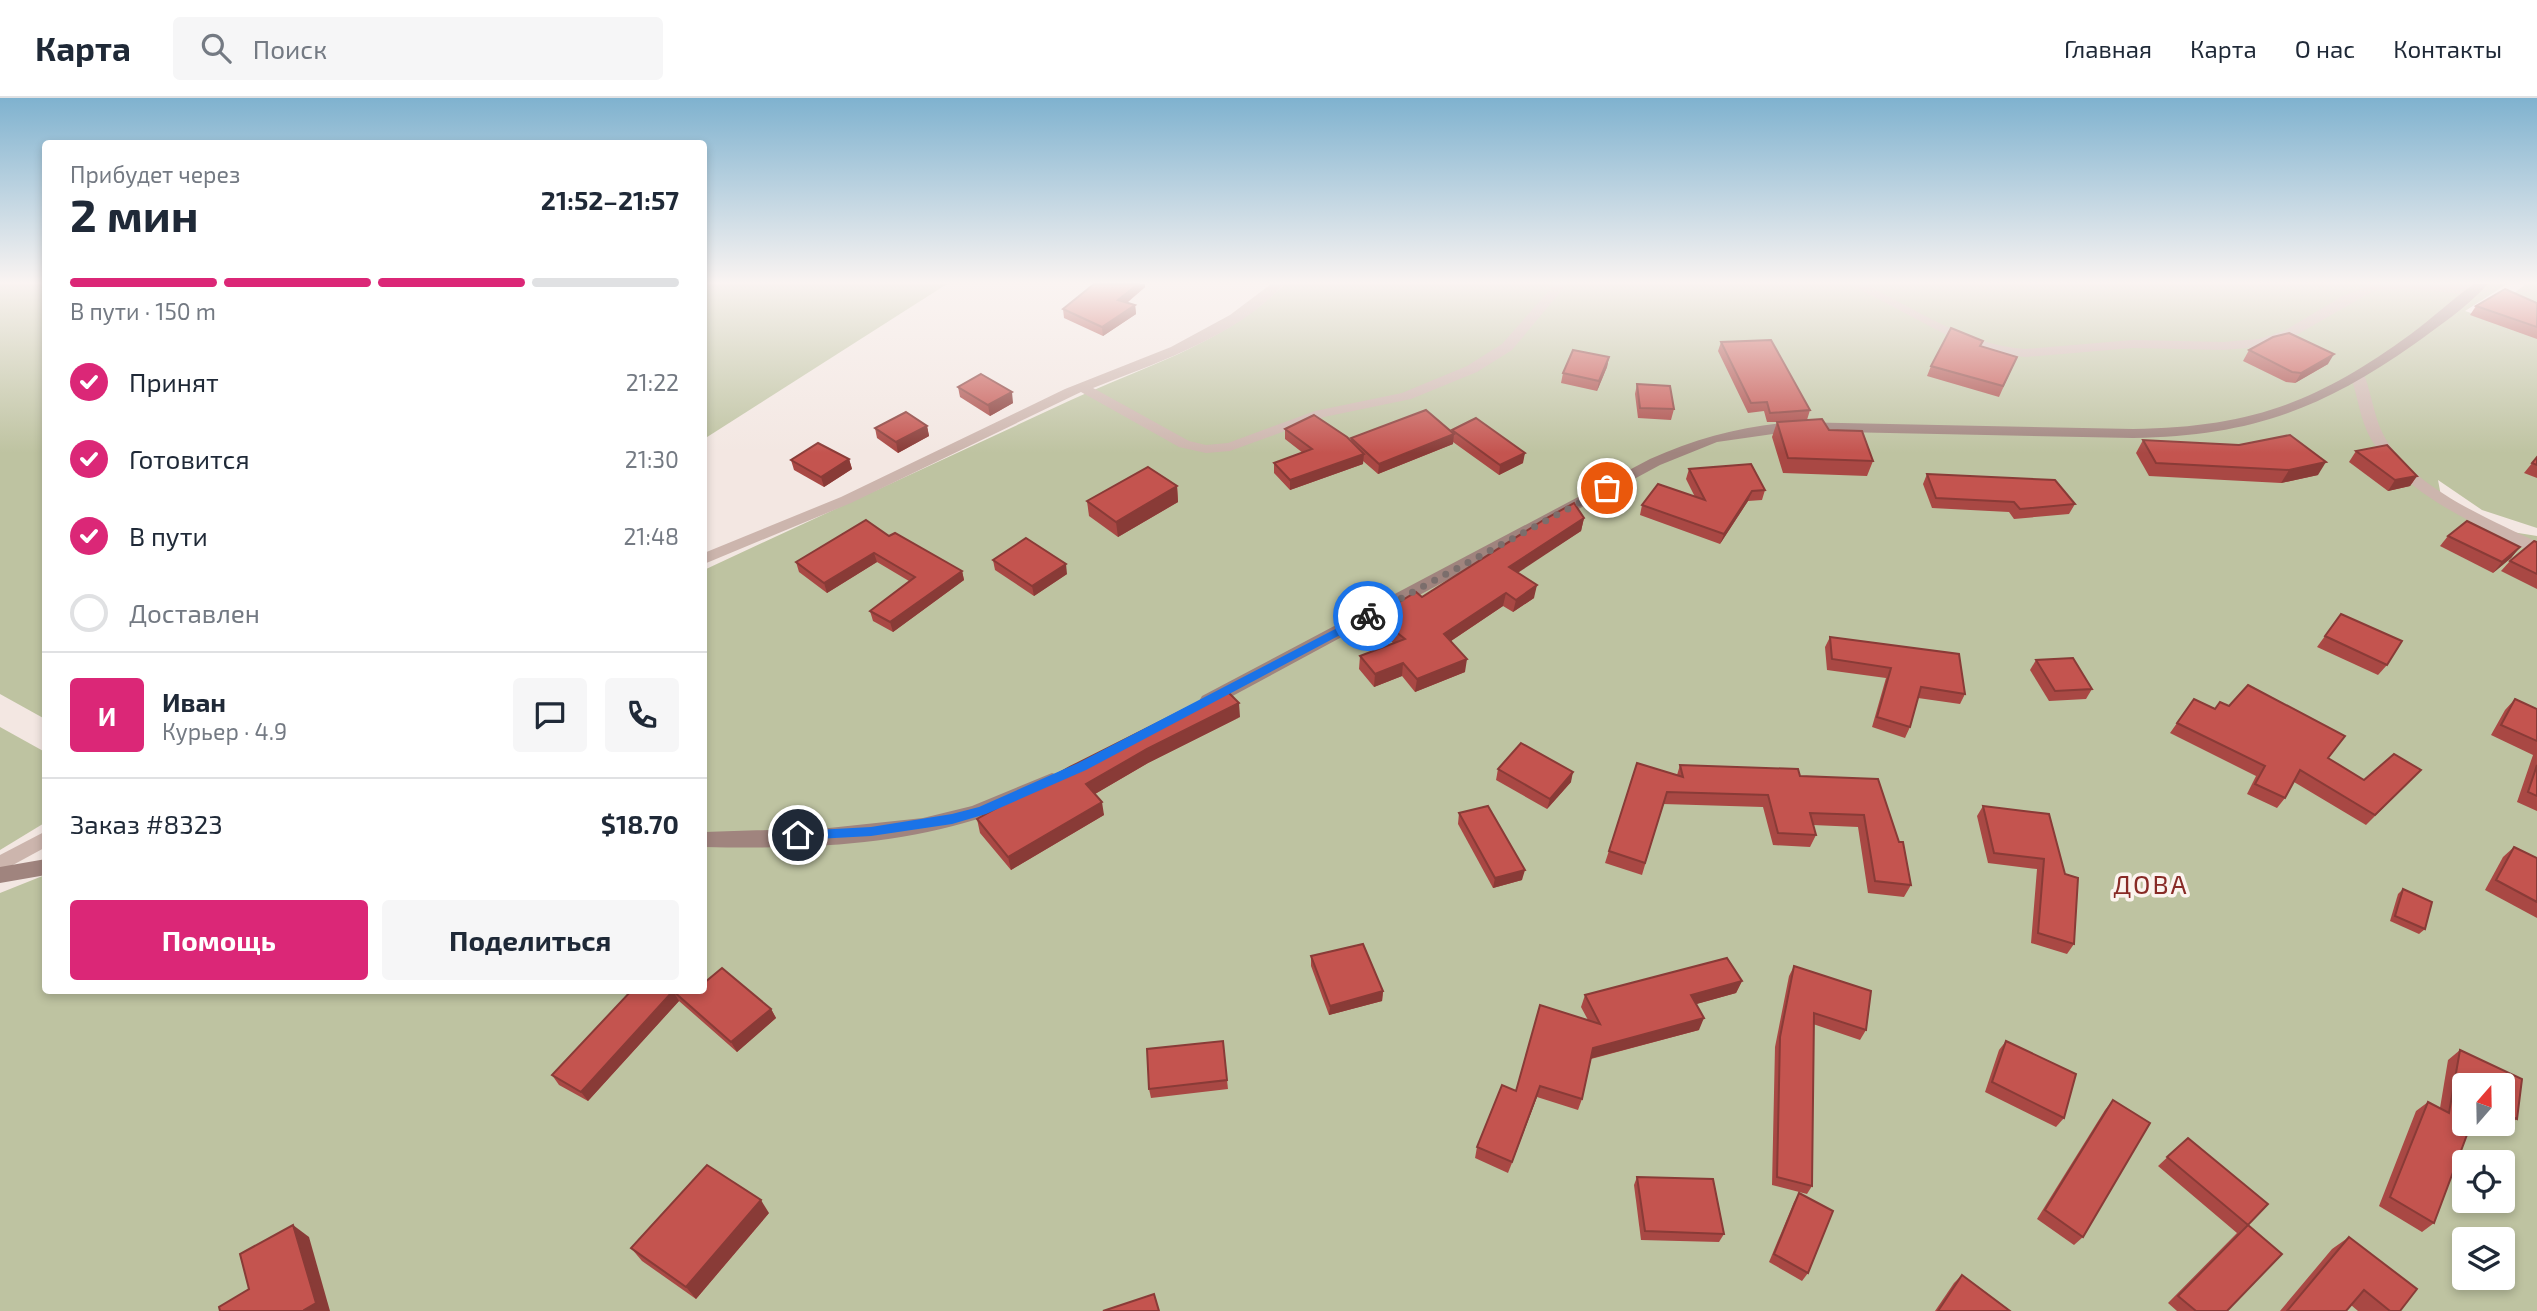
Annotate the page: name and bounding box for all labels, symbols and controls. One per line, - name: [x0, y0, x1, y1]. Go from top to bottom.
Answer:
- search box: [173, 17, 663, 80]
- text: Карта: [35, 28, 131, 68]
- icon: search: [197, 29, 235, 67]
- text: Поиск: [253, 33, 327, 64]
- text: Главная: [2064, 34, 2152, 63]
- text: Карта: [2190, 34, 2257, 63]
- text: О нас: [2295, 34, 2355, 63]
- text: Контакты: [2393, 34, 2502, 63]
- text: Прибудет через: [70, 160, 240, 188]
- text: 21:52–21:57: [541, 184, 679, 215]
- text: 2 мин: [70, 186, 199, 241]
- text: В пути · 150 m: [70, 297, 216, 325]
- icon: check: [70, 363, 108, 401]
- text: Принят: [129, 366, 219, 397]
- text: 21:22: [626, 368, 679, 396]
- icon: check: [70, 440, 108, 478]
- text: Готовится: [129, 443, 250, 474]
- text: 21:30: [625, 445, 679, 473]
- pin: [1577, 458, 1637, 518]
- icon: bag: [1588, 469, 1626, 507]
- icon: check: [70, 517, 108, 555]
- text: В пути: [129, 520, 208, 551]
- text: 21:48: [623, 522, 679, 550]
- courier: [1333, 581, 1403, 651]
- text: Доставлен: [129, 597, 260, 628]
- icon: bike: [1349, 597, 1387, 635]
- button: chat: [513, 678, 587, 752]
- button: phone: [605, 678, 679, 752]
- text: Иван: [162, 686, 226, 717]
- text: И: [98, 700, 116, 731]
- text: Курьер · 4.9: [162, 717, 287, 745]
- pin: [768, 805, 828, 865]
- text: Заказ #8323: [70, 808, 223, 839]
- text: $18.70: [601, 808, 679, 839]
- icon: home: [779, 816, 817, 854]
- district label: ДОВА: [2113, 868, 2189, 899]
- button: Помощь: [70, 900, 368, 980]
- button: Поделиться: [382, 900, 679, 980]
- north arrow: [2452, 1073, 2515, 1136]
- map controls: [2452, 1073, 2515, 1290]
- button: locate: [2452, 1150, 2515, 1213]
- button: layers: [2452, 1227, 2515, 1290]

